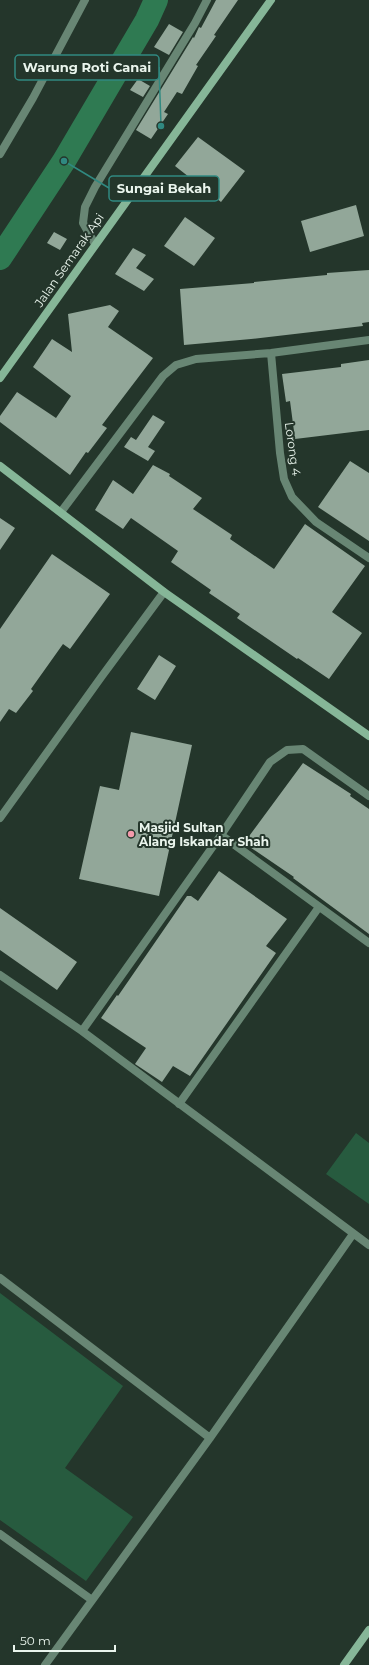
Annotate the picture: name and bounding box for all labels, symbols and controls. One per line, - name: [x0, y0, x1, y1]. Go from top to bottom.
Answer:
- callout: Warung Roti Canai: [15, 55, 159, 80]
- text: Warung Roti Canai: [23, 59, 151, 75]
- callout: Sungai Bekah: [109, 176, 219, 201]
- text: Sungai Bekah: [117, 180, 211, 196]
- street label: Jalan Semarak Api: [31, 210, 107, 311]
- street label: Lorong 4: [282, 421, 304, 477]
- place label: Masjid Sultan Alang Iskandar Shah: [138, 820, 269, 849]
- marker: Masjid Sultan Alang Iskandar Shah: [126, 829, 136, 839]
- scale bar: [14, 1627, 115, 1653]
- text: 50 m: [20, 1633, 51, 1648]

